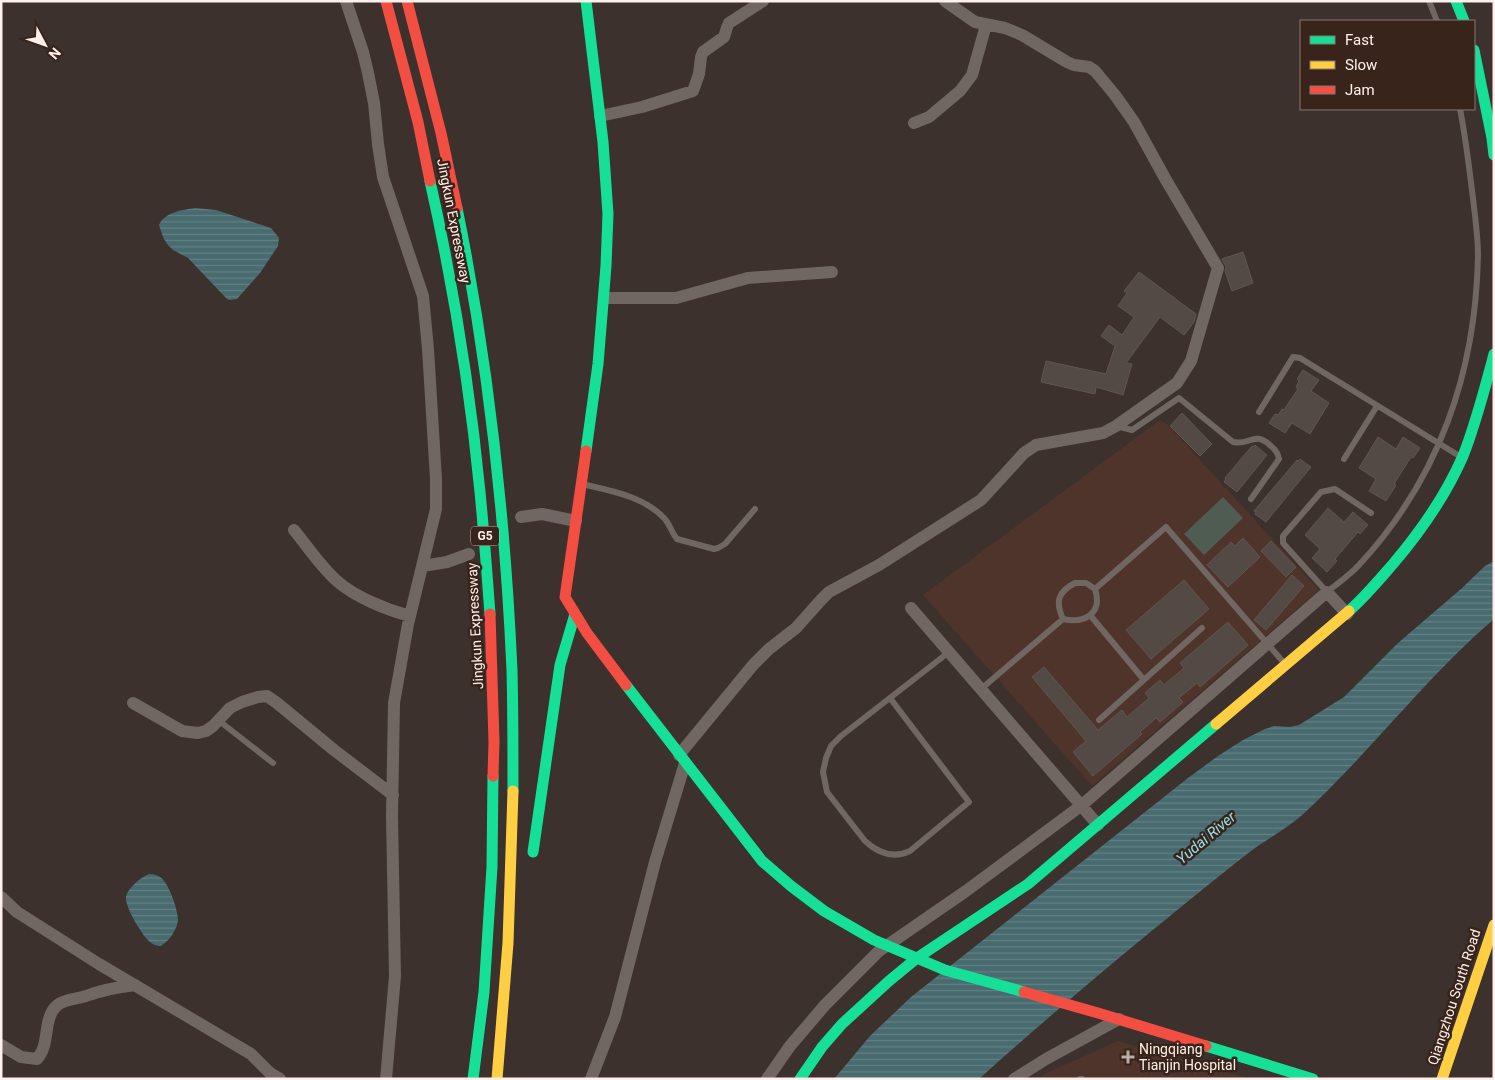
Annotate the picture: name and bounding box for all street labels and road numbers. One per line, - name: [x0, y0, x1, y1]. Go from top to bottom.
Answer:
- street label: Jingkun Expressway: [434, 157, 474, 285]
- road number: G5: [471, 526, 499, 546]
- street label: Jingkun Expressway: [464, 562, 486, 690]
- street label: Qiangzhou South Road: [1424, 927, 1484, 1067]

